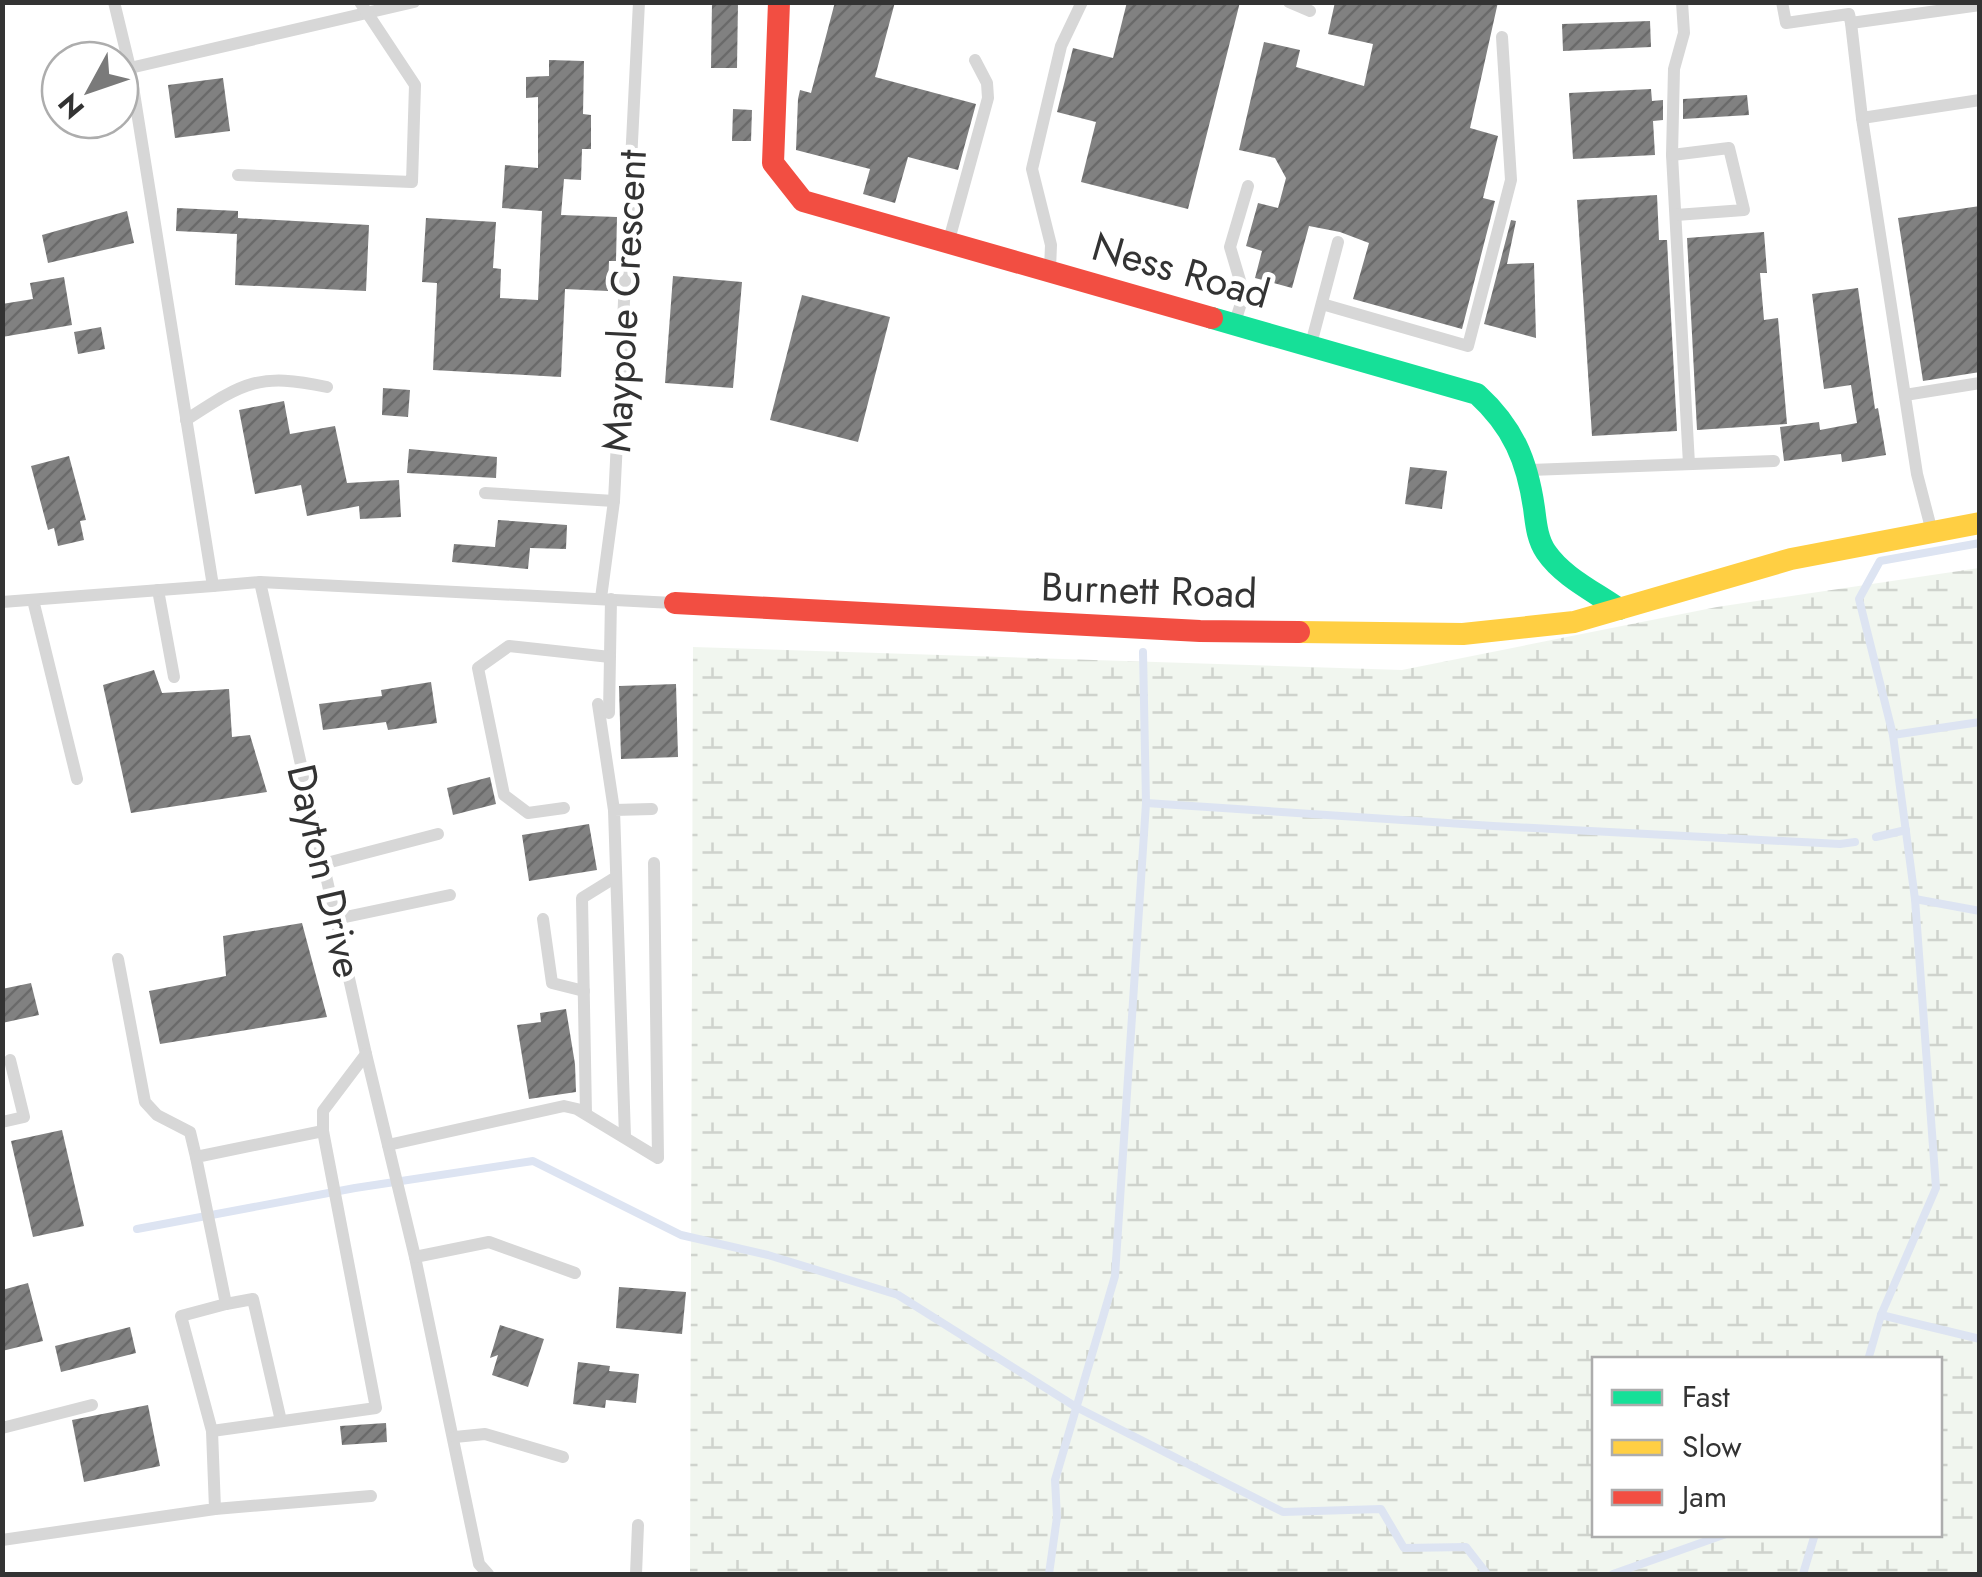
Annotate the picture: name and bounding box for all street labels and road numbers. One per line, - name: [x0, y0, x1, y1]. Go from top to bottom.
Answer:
- street label: Maypole Crescent: [587, 148, 661, 454]
- street label: Ness Road: [1085, 217, 1277, 323]
- street label: Burnett Road: [1040, 557, 1258, 623]
- street label: Dayton Drive: [272, 759, 378, 983]

